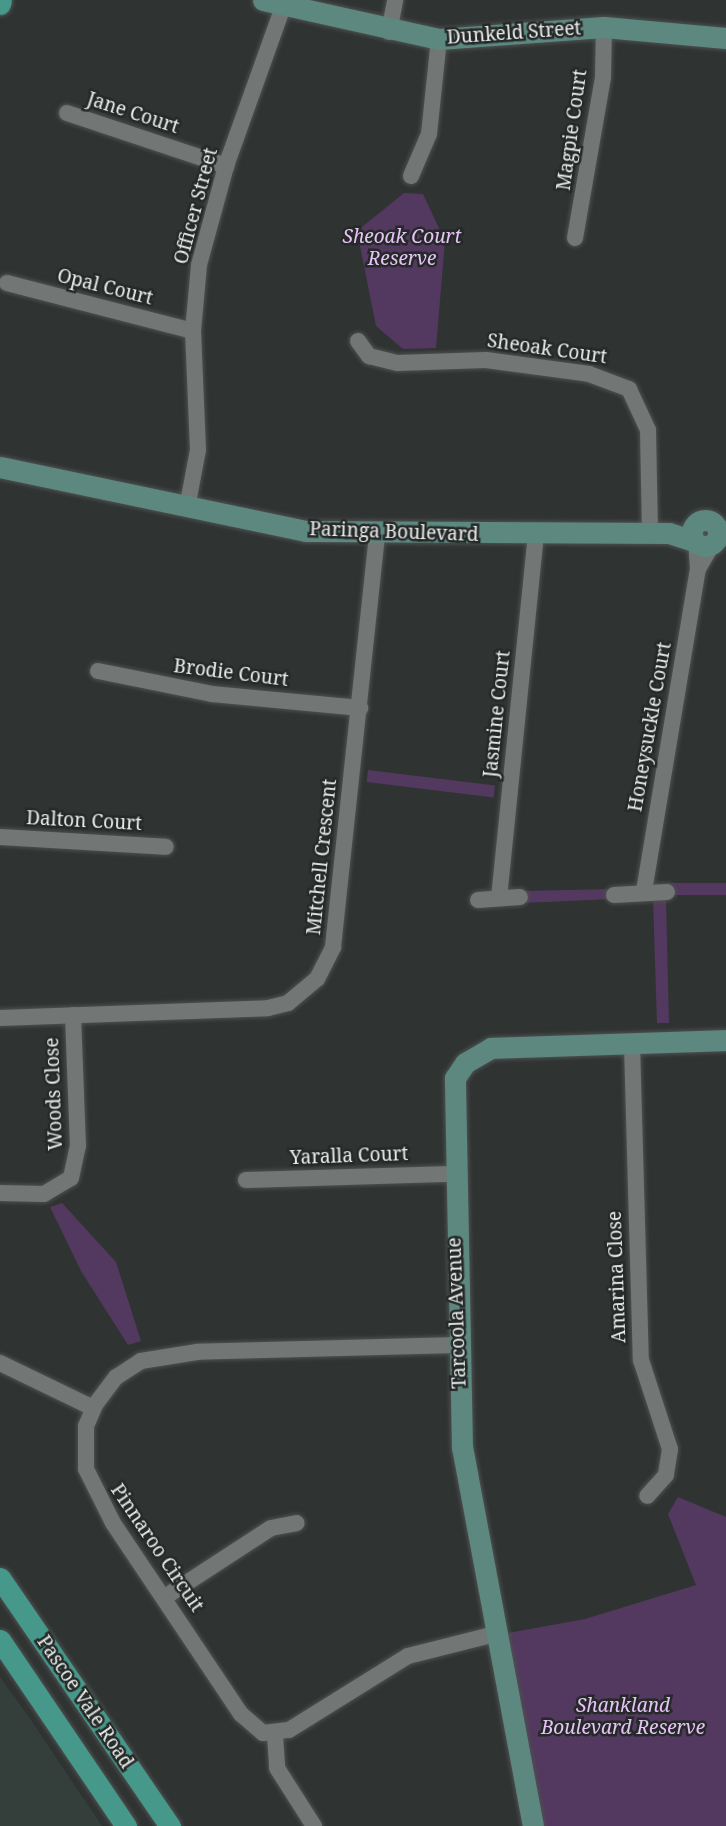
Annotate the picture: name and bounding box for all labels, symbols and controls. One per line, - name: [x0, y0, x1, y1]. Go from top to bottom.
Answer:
- street label: Dunkeld Street: [446, 17, 582, 49]
- street label: Magpie Court: [552, 68, 592, 192]
- street label: Jane Court: [84, 87, 182, 139]
- street label: Officer Street: [170, 145, 222, 267]
- park label: Sheoak Court Reserve: [343, 226, 461, 270]
- street label: Opal Court: [55, 264, 155, 310]
- street label: Sheoak Court: [486, 329, 608, 369]
- street label: Paringa Boulevard: [309, 518, 479, 546]
- street label: Honeysuckle Court: [624, 641, 676, 813]
- street label: Jasmine Court: [479, 649, 515, 779]
- street label: Brodie Court: [172, 655, 290, 691]
- street label: Mitchell Crescent: [302, 778, 342, 936]
- street label: Dalton Court: [26, 807, 142, 835]
- street label: Woods Close: [41, 1037, 67, 1151]
- street label: Yaralla Court: [289, 1143, 409, 1169]
- street label: Amarina Close: [603, 1211, 631, 1343]
- street label: Tarcoola Avenue: [443, 1237, 471, 1389]
- street label: Pinnaroo Circuit: [106, 1480, 208, 1616]
- street label: Pascoe Vale Road: [32, 1631, 138, 1773]
- park label: Shankland Boulevard Reserve: [541, 1695, 705, 1739]

